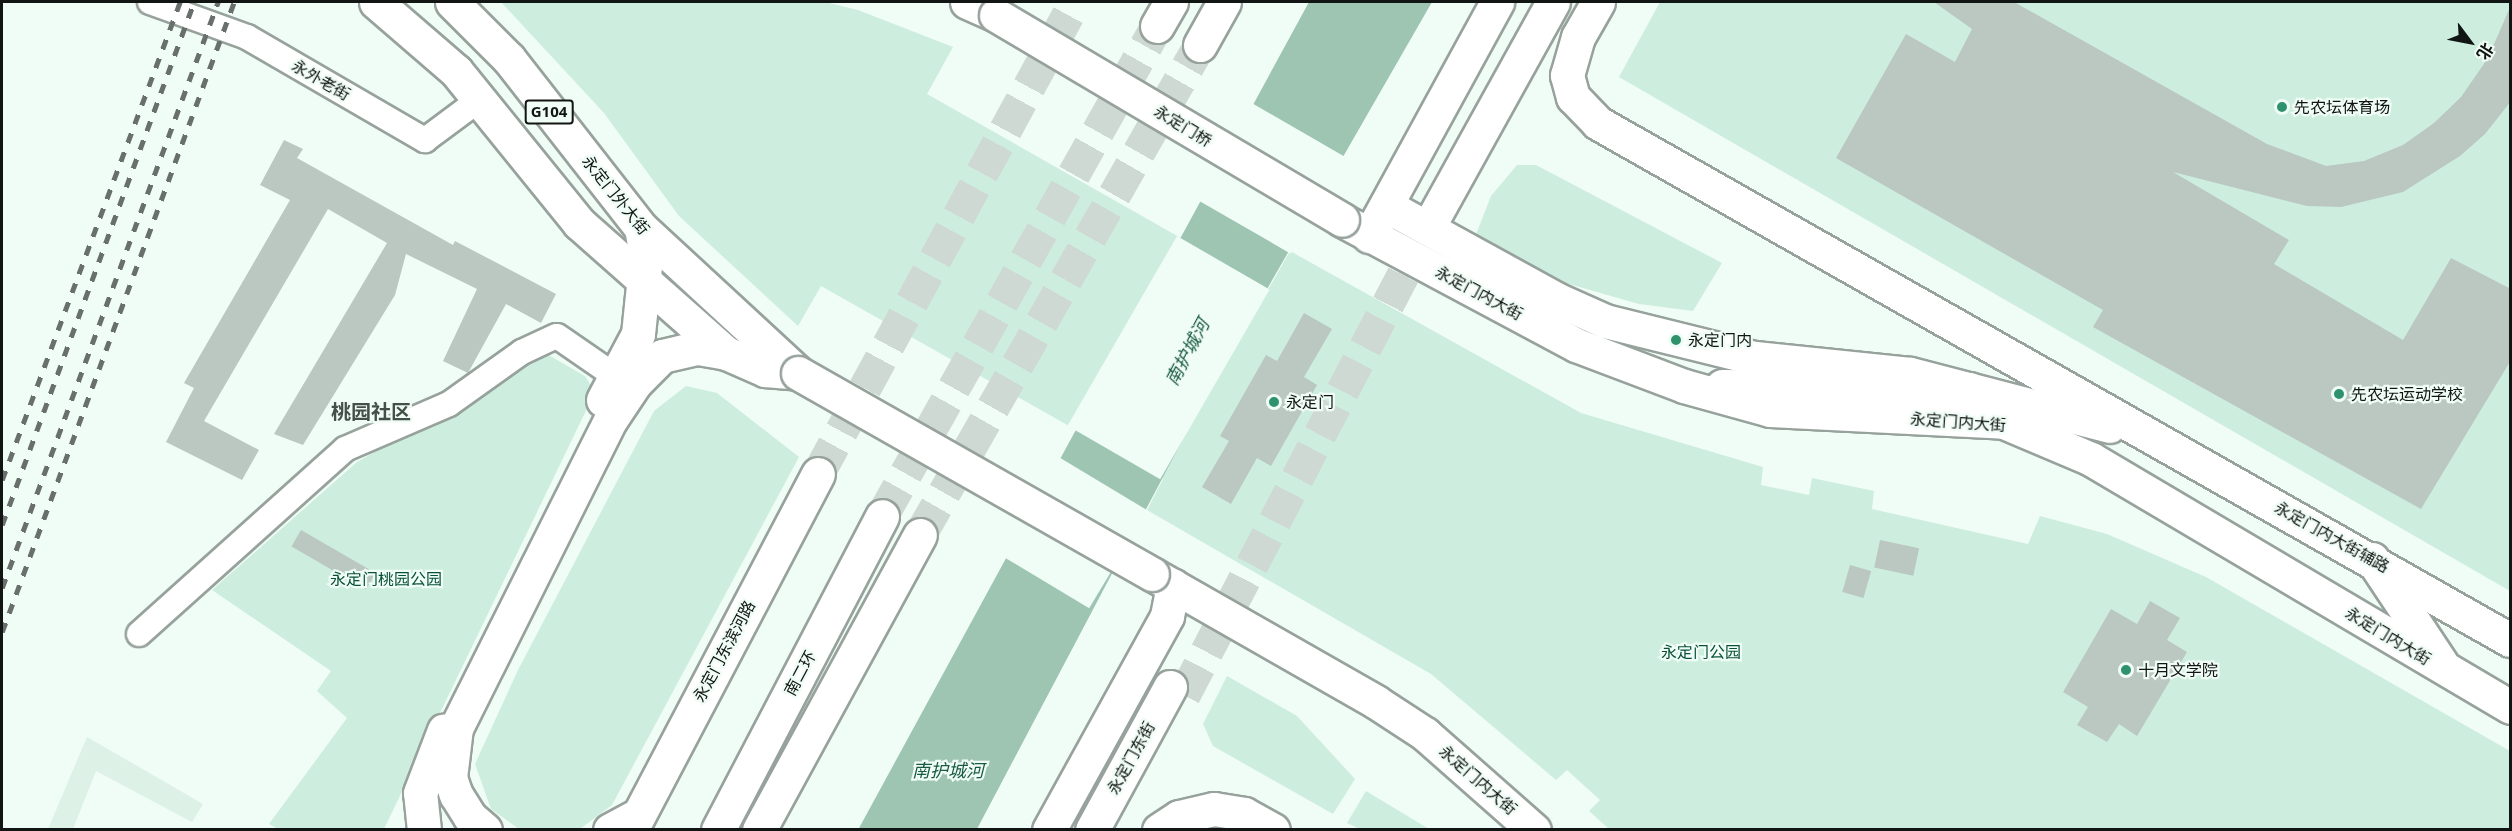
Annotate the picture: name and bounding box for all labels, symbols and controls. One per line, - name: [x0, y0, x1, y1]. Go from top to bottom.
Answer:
- north arrow: [2440, 12, 2500, 72]
- text: 北: [2472, 39, 2499, 64]
- street label: 永外老街: [288, 56, 354, 104]
- place label: 先农坛体育场: [2294, 97, 2390, 117]
- road number: G104: [524, 100, 574, 124]
- marker: 先农坛体育场: [2275, 100, 2289, 114]
- street label: 永定门桥: [1151, 101, 1215, 151]
- street label: 永定门外大街: [578, 152, 654, 238]
- street label: 永定门内大街: [1432, 262, 1526, 324]
- water label: 南护城河: [1161, 315, 1213, 389]
- place label: 永定门内: [1688, 330, 1752, 350]
- marker: 永定门内: [1669, 333, 1683, 347]
- place label: 先农坛运动学校: [2351, 384, 2463, 404]
- marker: 先农坛运动学校: [2332, 387, 2346, 401]
- place label: 永定门: [1286, 392, 1334, 412]
- marker: 永定门: [1267, 395, 1281, 409]
- district label: 桃园社区: [331, 399, 411, 423]
- street label: 永定门内大街: [1909, 409, 2007, 435]
- street label: 永定门内大街辅路: [2271, 498, 2393, 576]
- park label: 永定门桃园公园: [330, 569, 442, 589]
- street label: 永定门东滨河路: [689, 597, 759, 705]
- street label: 永定门内大街: [2342, 603, 2434, 669]
- park label: 永定门公园: [1661, 642, 1741, 662]
- street label: 南二环: [780, 647, 820, 699]
- place label: 十月文学院: [2138, 660, 2218, 680]
- marker: 十月文学院: [2119, 663, 2133, 677]
- street label: 永定门东街: [1103, 718, 1159, 798]
- street label: 永定门内大街: [1435, 741, 1521, 819]
- water label: 南护城河: [912, 759, 984, 781]

